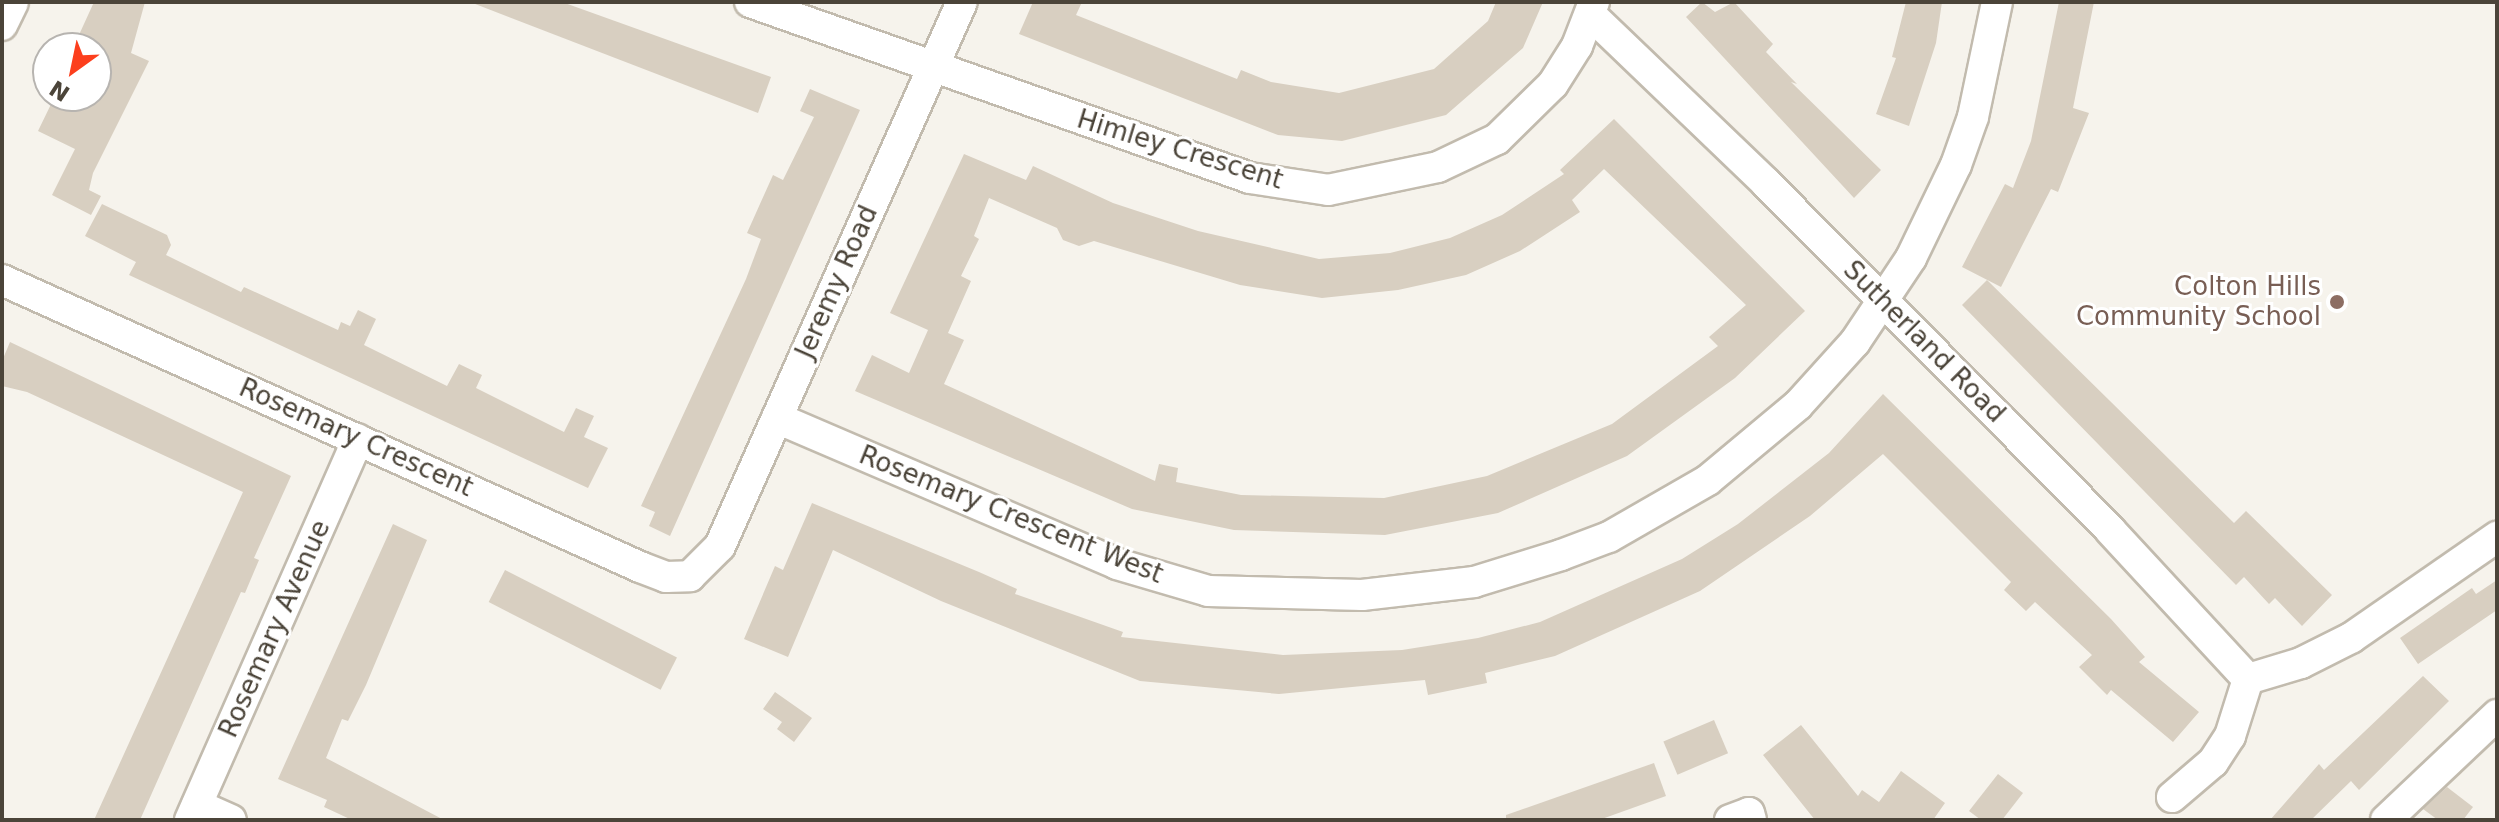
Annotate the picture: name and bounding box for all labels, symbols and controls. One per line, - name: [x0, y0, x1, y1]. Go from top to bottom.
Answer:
- north arrow: [32, 32, 112, 112]
- text: N: [45, 75, 74, 106]
- street label: Himley Crescent: [1073, 104, 1287, 196]
- street label: Jeremy Road: [789, 201, 885, 363]
- street label: Sutherland Road: [1837, 255, 2011, 429]
- place label: Colton Hills Community School: [2076, 271, 2321, 332]
- marker: Colton Hills Community School: [2328, 293, 2346, 311]
- street label: Rosemary Crescent: [234, 372, 478, 504]
- street label: Rosemary Crescent West: [855, 440, 1167, 590]
- street label: Rosemary Avenue: [213, 516, 337, 742]

